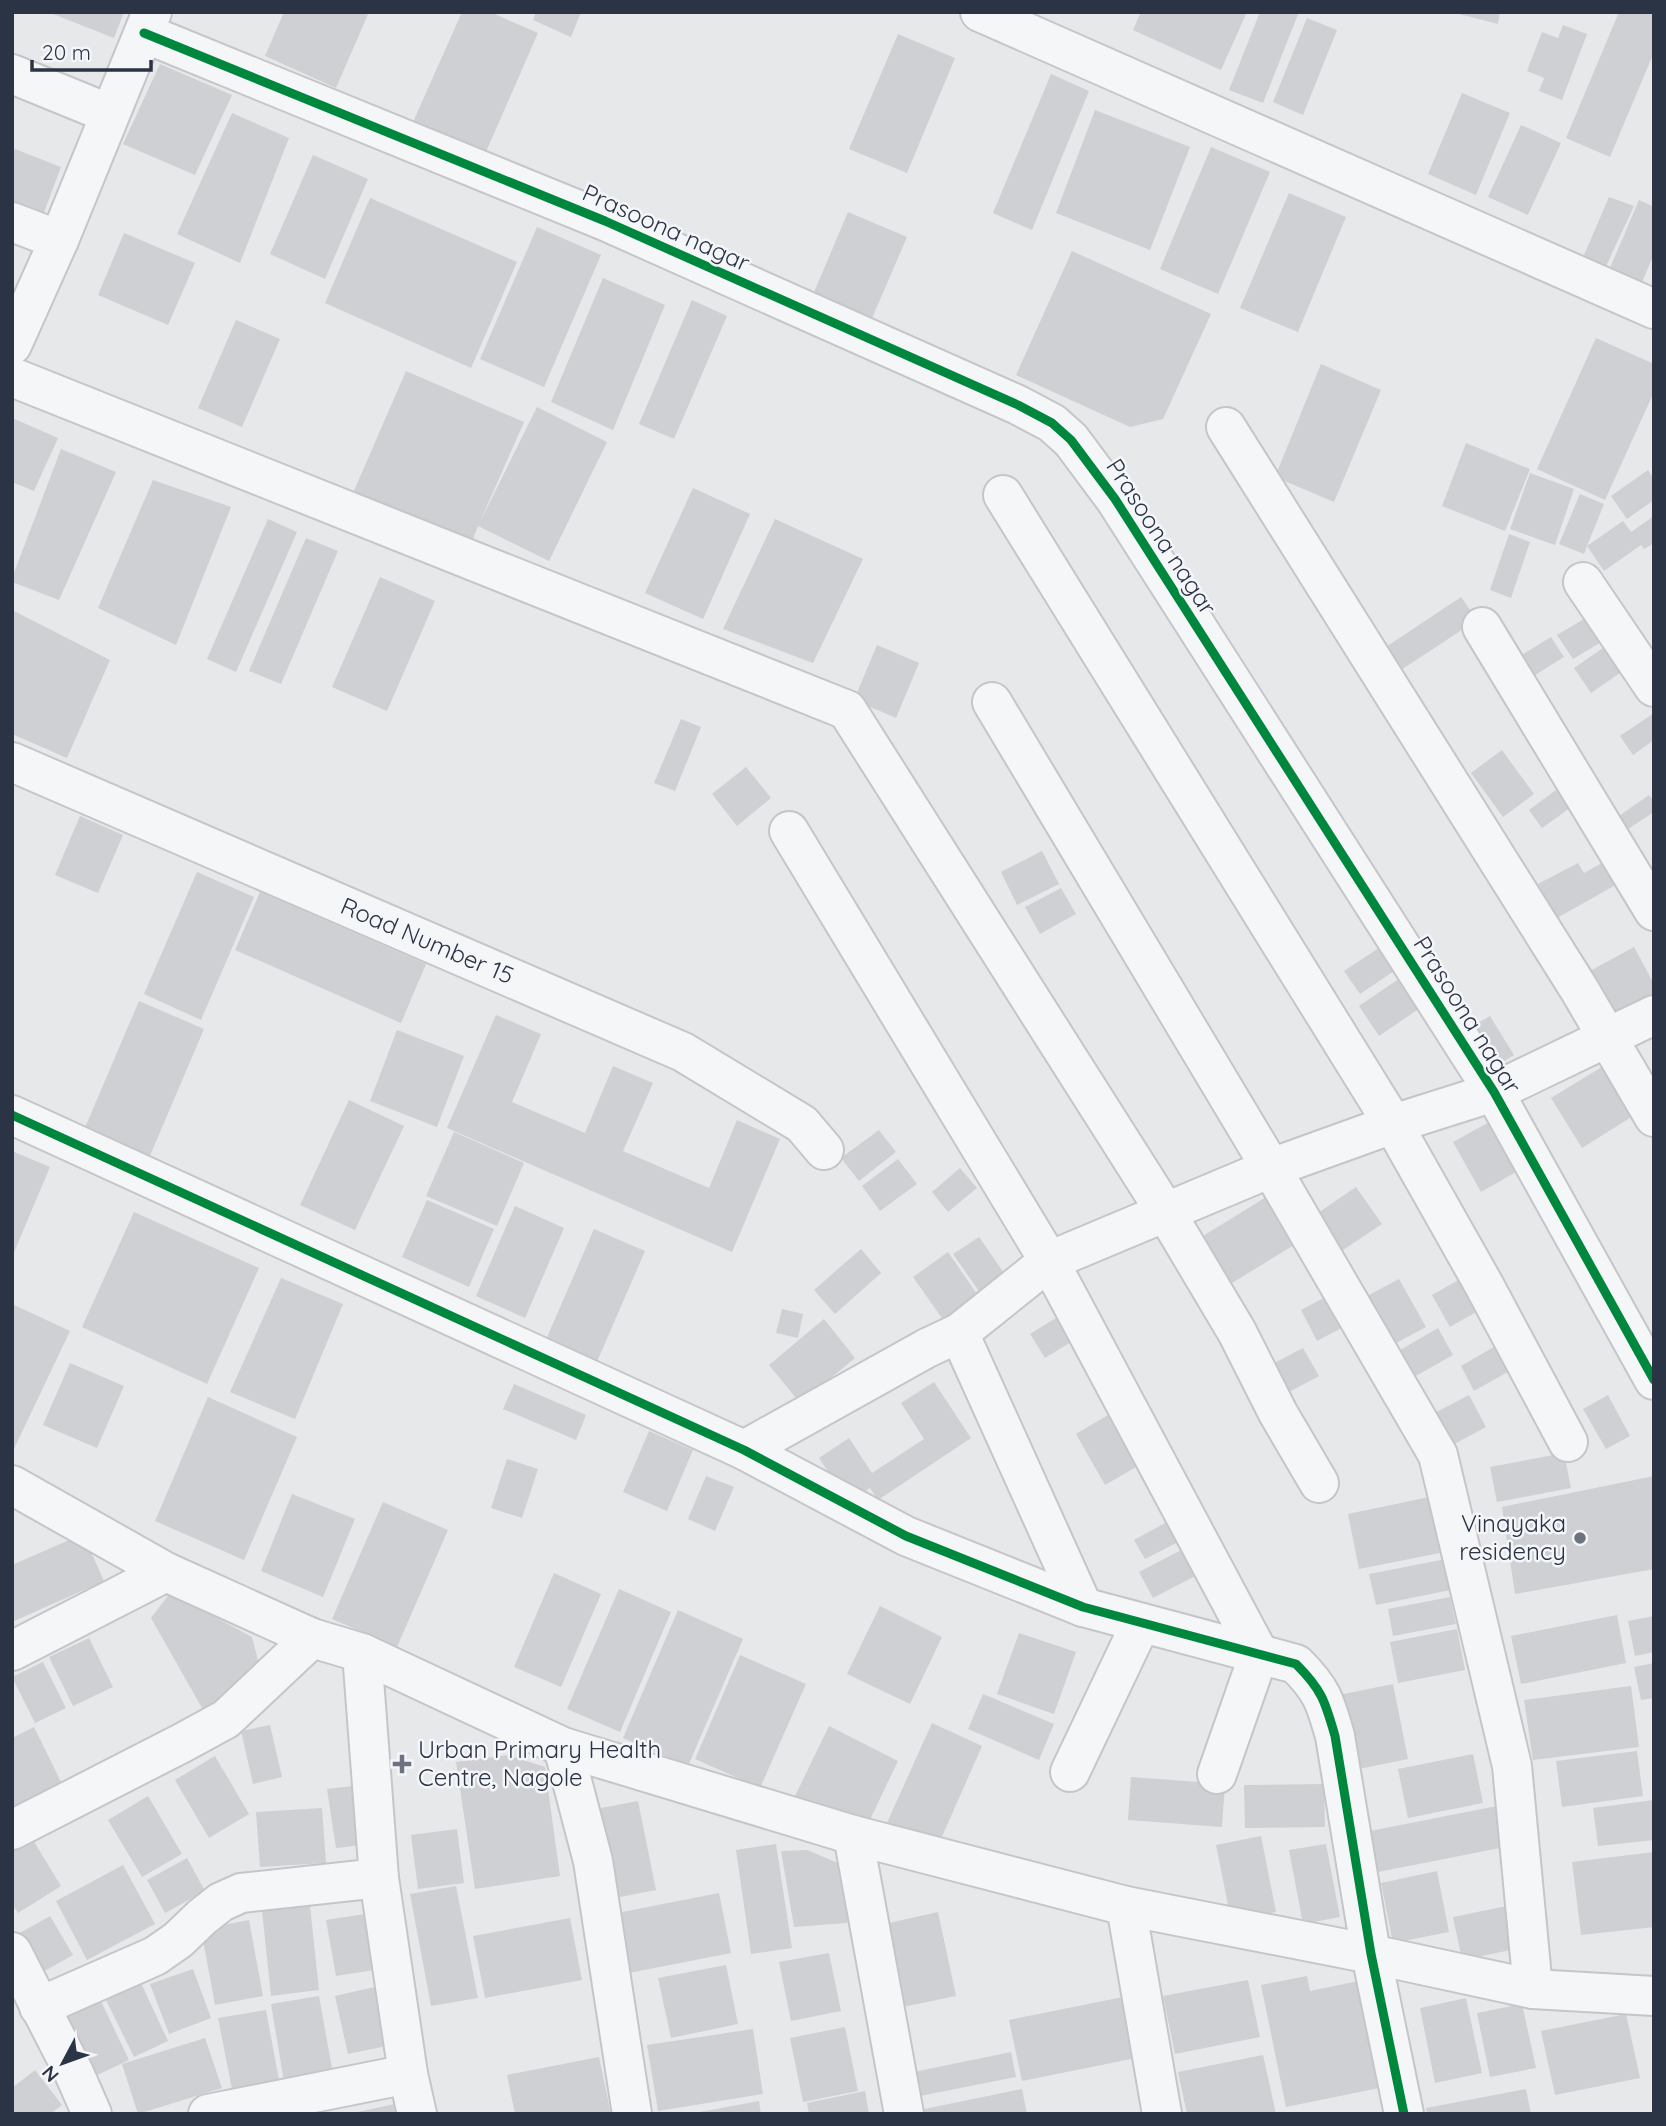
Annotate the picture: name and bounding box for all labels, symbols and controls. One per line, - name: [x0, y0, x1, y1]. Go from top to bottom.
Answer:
- scale bar: [32, 28, 150, 72]
- text: 20 m: [42, 39, 91, 65]
- street label: Prasoona nagar: [578, 177, 755, 277]
- street label: Prasoona nagar: [1100, 453, 1223, 620]
- street label: Road Number 15: [336, 890, 518, 990]
- street label: Prasoona nagar: [1407, 930, 1528, 1099]
- place label: Vinayaka residency: [1459, 1508, 1566, 1566]
- marker: Vinayaka residency: [1572, 1530, 1588, 1546]
- place label: Urban Primary Health Centre, Nagole: [418, 1734, 661, 1792]
- marker: Urban Primary Health Centre, Nagole: [392, 1754, 412, 1774]
- north arrow: [28, 2028, 98, 2098]
- text: N: [37, 2061, 64, 2087]

